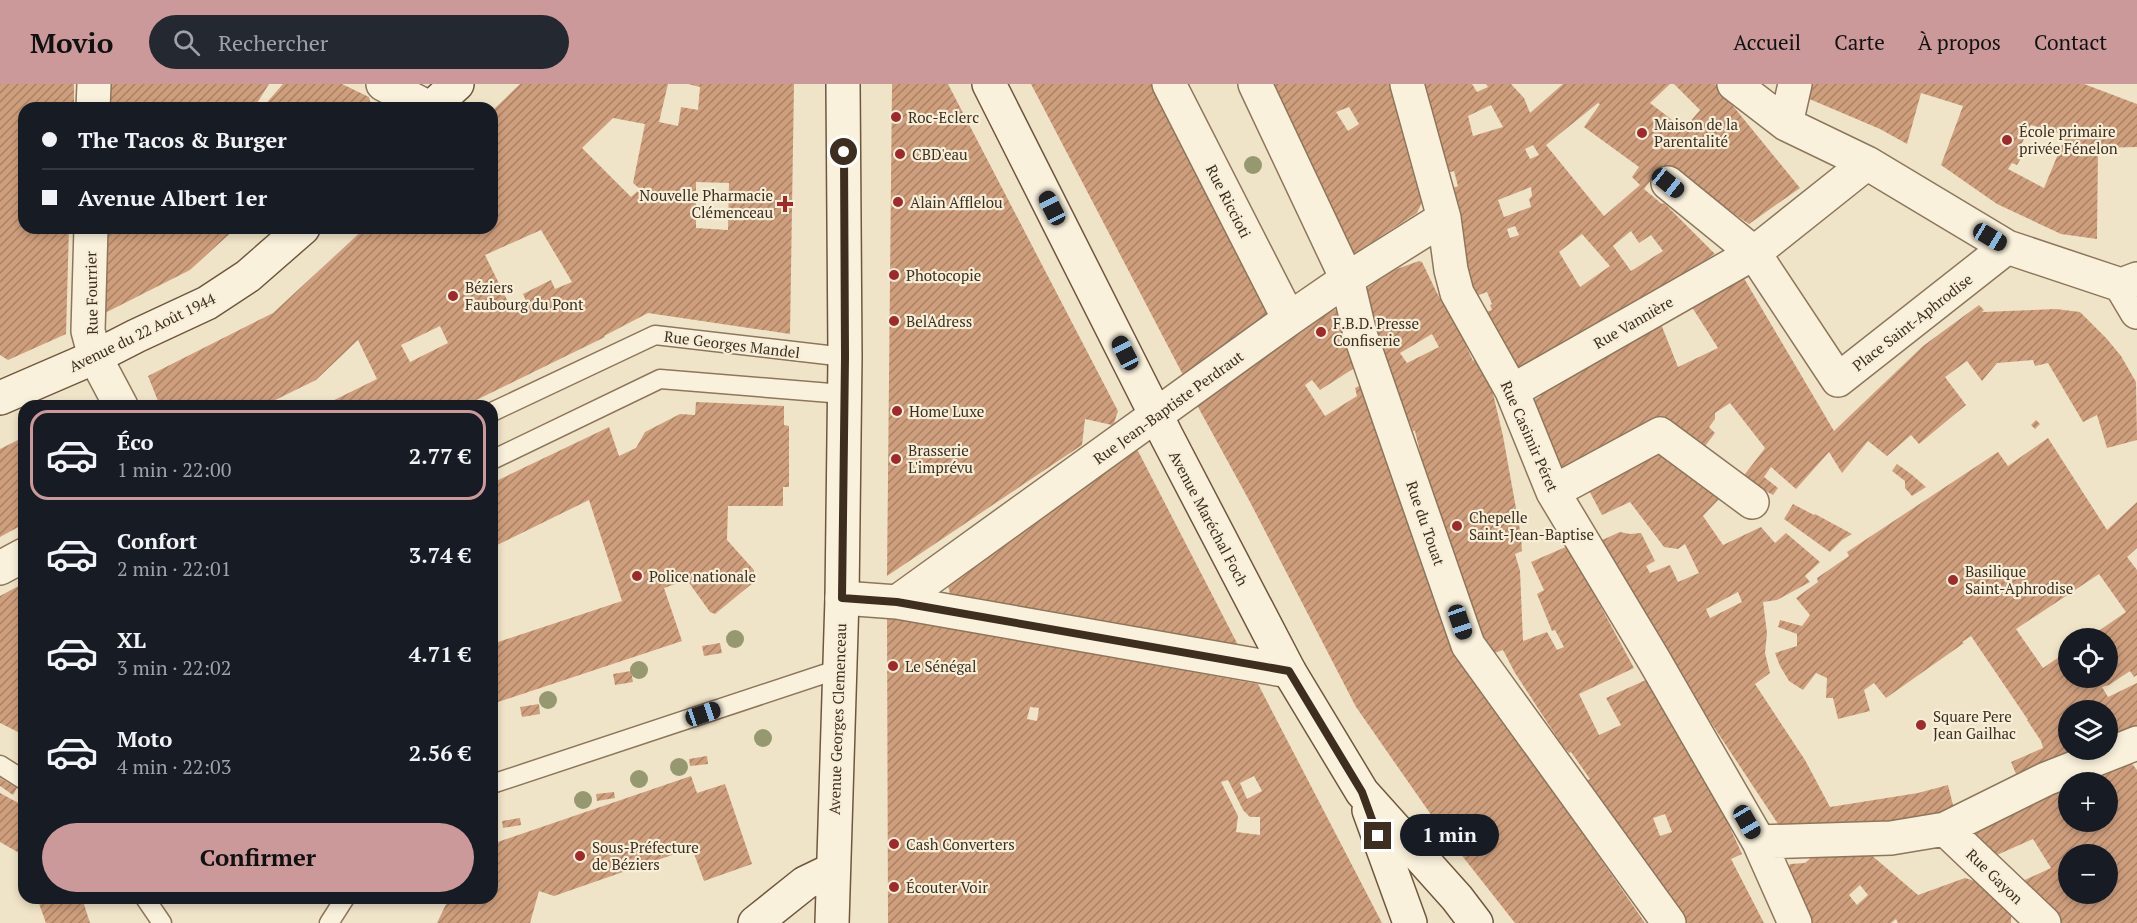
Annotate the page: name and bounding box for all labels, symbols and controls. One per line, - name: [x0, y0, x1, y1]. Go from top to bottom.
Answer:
- search box: [149, 15, 569, 69]
- text: Movio: [30, 24, 113, 61]
- icon: search: [170, 26, 203, 59]
- text: Rechercher: [218, 28, 328, 57]
- text: Accueil: [1733, 28, 1801, 56]
- text: Carte: [1834, 28, 1885, 56]
- text: À propos: [1918, 28, 2001, 56]
- text: Contact: [2034, 28, 2107, 56]
- place label: Roc-Eclerc: [908, 107, 979, 127]
- marker: Roc-Eclerc: [889, 110, 903, 124]
- place label: Maison de la Parentalité: [1654, 114, 1738, 151]
- place label: École primaire privée Fénelon: [2019, 121, 2118, 158]
- text: The Tacos & Burger: [78, 125, 287, 154]
- marker: Maison de la Parentalité: [1635, 126, 1649, 140]
- marker: École primaire privée Fénelon: [2000, 133, 2014, 147]
- route start: [830, 138, 857, 165]
- place label: CBD'eau: [912, 144, 968, 164]
- marker: CBD'eau: [893, 147, 907, 161]
- street label: Rue Riccioti: [1202, 161, 1256, 241]
- car: [1648, 165, 1688, 201]
- text: Avenue Albert 1er: [78, 183, 267, 212]
- place label: Nouvelle Pharmacie Clémenceau: [639, 185, 773, 222]
- car: [1036, 188, 1068, 228]
- place label: Alain Afflelou: [910, 192, 1003, 212]
- marker: Alain Afflelou: [891, 195, 905, 209]
- marker: Nouvelle Pharmacie Clémenceau: [778, 197, 792, 211]
- car: [1970, 220, 2010, 254]
- street label: Rue Fourrier: [80, 251, 102, 335]
- place label: Photocopie: [906, 265, 981, 285]
- marker: Photocopie: [887, 268, 901, 282]
- street label: Place Saint-Aphrodise: [1848, 269, 1976, 375]
- place label: Béziers Faubourg du Pont: [465, 277, 584, 314]
- street label: Avenue du 22 Août 1944: [65, 288, 219, 376]
- marker: Béziers Faubourg du Pont: [446, 289, 460, 303]
- street label: Rue Vannière: [1590, 291, 1676, 353]
- place label: BelAdress: [906, 311, 972, 331]
- place label: F.B.D. Presse Confiserie: [1333, 313, 1419, 350]
- marker: BelAdress: [887, 314, 901, 328]
- marker: F.B.D. Presse Confiserie: [1314, 325, 1328, 339]
- street label: Rue Georges Mandel: [663, 326, 801, 362]
- car: [1109, 333, 1141, 373]
- street label: Rue Jean-Baptiste Perdraut: [1089, 345, 1247, 468]
- street label: Rue Casimir Péret: [1497, 377, 1564, 495]
- place label: Home Luxe: [909, 401, 984, 421]
- marker: Home Luxe: [890, 404, 904, 418]
- text: Éco: [117, 427, 154, 456]
- icon: car: [45, 428, 99, 482]
- place label: Brasserie L'imprévu: [908, 440, 973, 477]
- text: 2.77 €: [409, 441, 471, 470]
- street label: Avenue Maréchal Foch: [1165, 447, 1253, 589]
- marker: Brasserie L'imprévu: [889, 452, 903, 466]
- text: 1 min · 22:00: [117, 456, 231, 483]
- street label: Rue du Touat: [1402, 478, 1450, 568]
- place label: Chepelle Saint-Jean-Baptise: [1469, 507, 1594, 544]
- marker: Chepelle Saint-Jean-Baptise: [1450, 519, 1464, 533]
- text: Confort: [117, 526, 197, 555]
- icon: car: [45, 527, 99, 581]
- text: 3.74 €: [409, 540, 471, 569]
- text: 2 min · 22:01: [117, 555, 231, 582]
- place label: Basilique Saint-Aphrodise: [1965, 561, 2073, 598]
- place label: Police nationale: [649, 566, 756, 586]
- marker: Police nationale: [630, 569, 644, 583]
- marker: Basilique Saint-Aphrodise: [1946, 573, 1960, 587]
- car: [1446, 602, 1474, 642]
- street label: Avenue Georges Clemenceau: [824, 622, 850, 815]
- text: XL: [117, 625, 146, 654]
- icon: car: [45, 626, 99, 680]
- map controls: [2058, 628, 2118, 904]
- button: locate: [2058, 628, 2118, 688]
- text: 4.71 €: [409, 639, 471, 668]
- text: 3 min · 22:02: [117, 654, 231, 681]
- place label: Le Sénégal: [905, 656, 976, 676]
- marker: Le Sénégal: [886, 659, 900, 673]
- car: [683, 700, 723, 728]
- button: layers: [2058, 700, 2118, 760]
- place label: Square Pere Jean Gailhac: [1933, 706, 2016, 743]
- marker: Square Pere Jean Gailhac: [1914, 718, 1928, 732]
- text: Moto: [117, 724, 172, 753]
- icon: car: [45, 725, 99, 779]
- text: 2.56 €: [409, 738, 471, 767]
- text: 4 min · 22:03: [117, 753, 231, 780]
- button: +: [2058, 772, 2118, 832]
- car: [1730, 802, 1764, 842]
- callout: 1 min: [1399, 815, 1498, 857]
- text: 1 min: [1422, 821, 1477, 848]
- route end: [1364, 822, 1391, 849]
- button: Confirmer: [42, 823, 474, 892]
- place label: Cash Converters: [906, 834, 1015, 854]
- place label: Sous-Préfecture de Béziers: [592, 837, 699, 874]
- marker: Cash Converters: [887, 837, 901, 851]
- street label: Rue Gayon: [1962, 844, 2028, 908]
- button: −: [2058, 844, 2118, 904]
- marker: Sous-Préfecture de Béziers: [573, 849, 587, 863]
- place label: Écouter Voir: [906, 877, 988, 897]
- marker: Écouter Voir: [887, 880, 901, 894]

